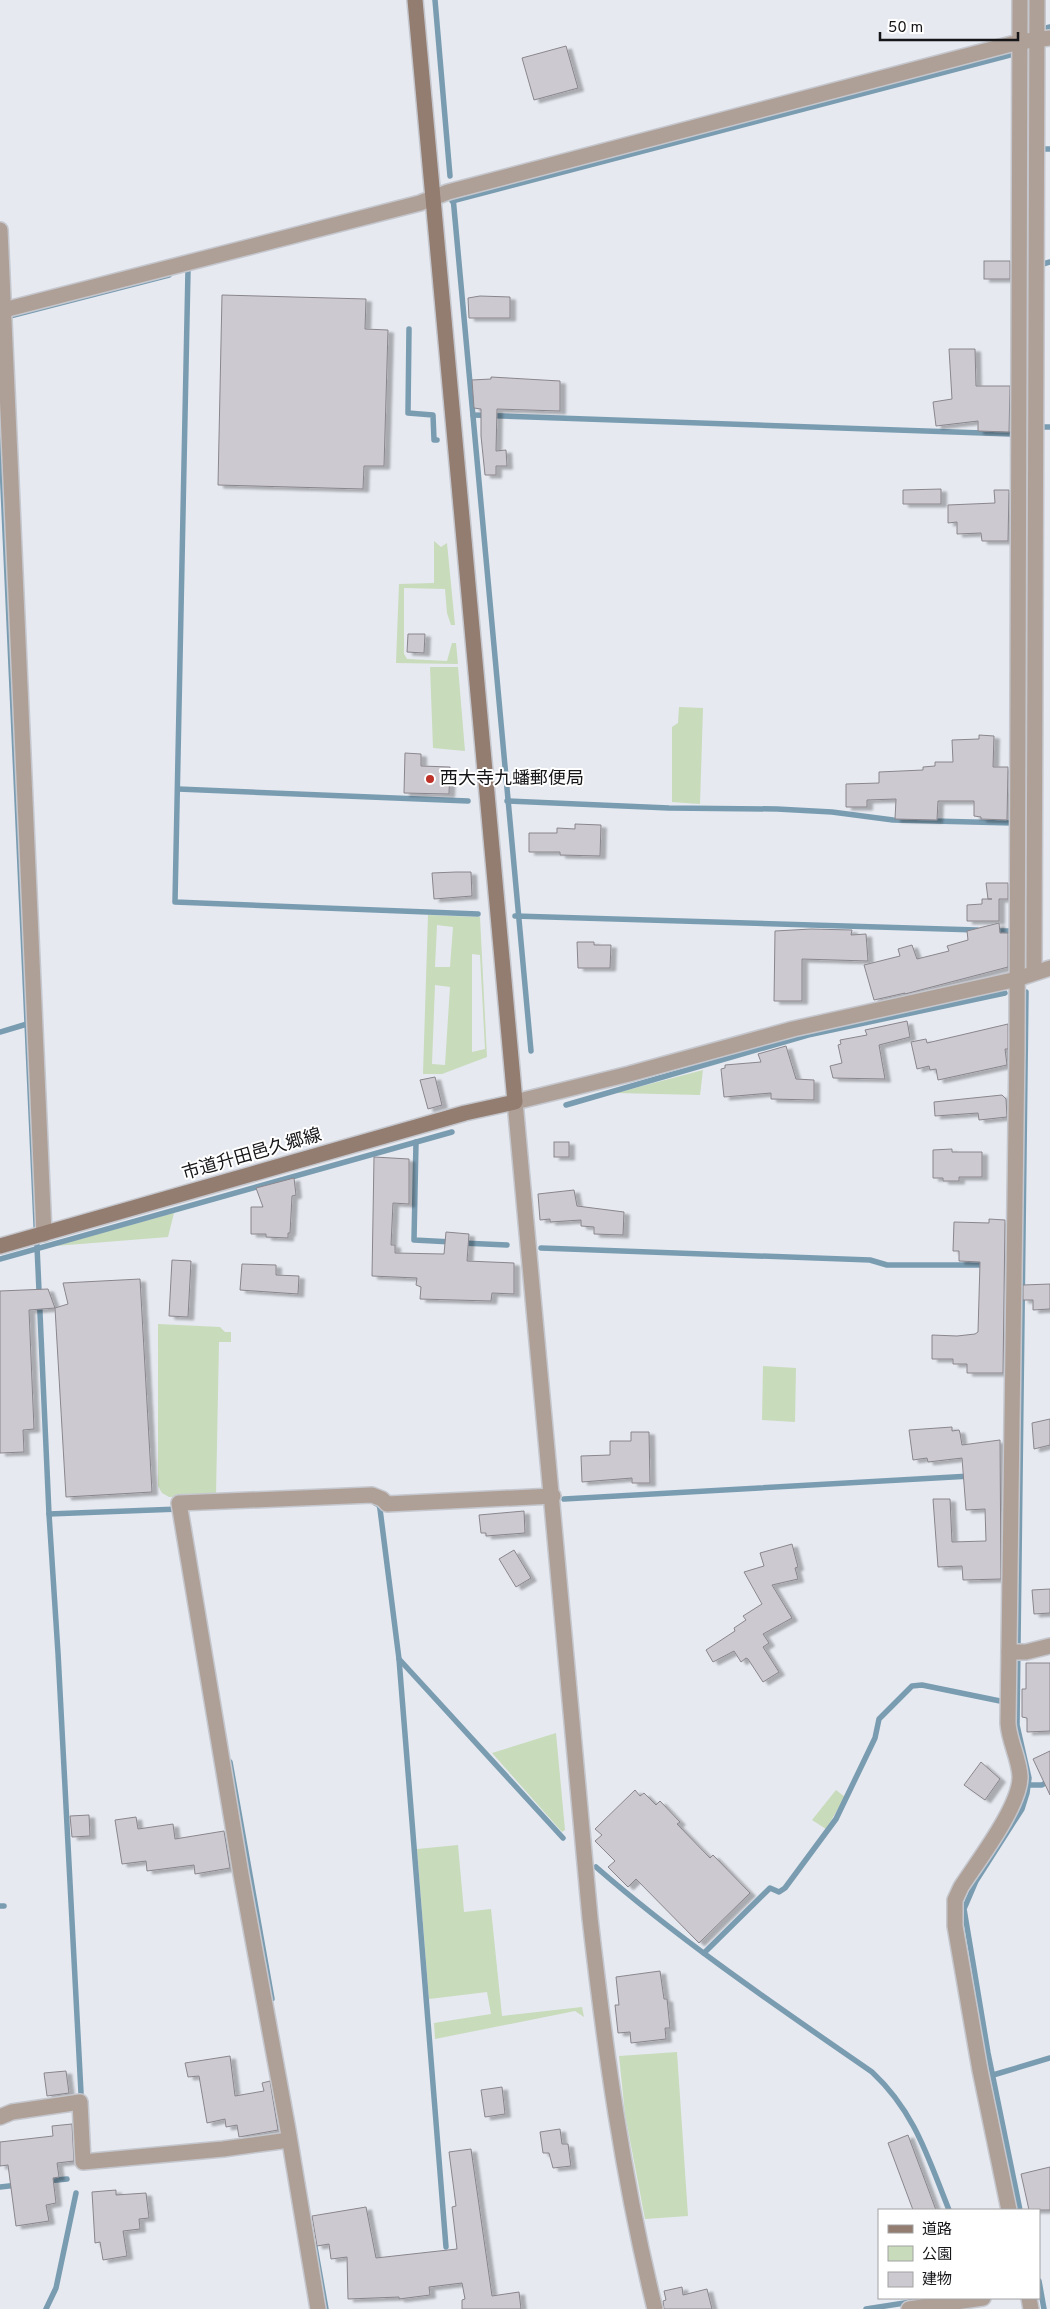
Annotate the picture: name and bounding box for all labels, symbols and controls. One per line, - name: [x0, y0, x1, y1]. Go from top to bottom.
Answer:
- scale bar: [880, 10, 1018, 42]
- text: 50 m: [888, 19, 923, 38]
- place label: 西大寺九蟠郵便局: [440, 768, 584, 791]
- marker: 西大寺九蟠郵便局: [424, 773, 436, 785]
- street label: 市道升田邑久郷線: [180, 1124, 324, 1186]
- legend: [878, 2209, 1040, 2299]
- text: 道路: [922, 2221, 952, 2240]
- text: 公園: [922, 2246, 952, 2265]
- text: 建物: [922, 2271, 952, 2290]

